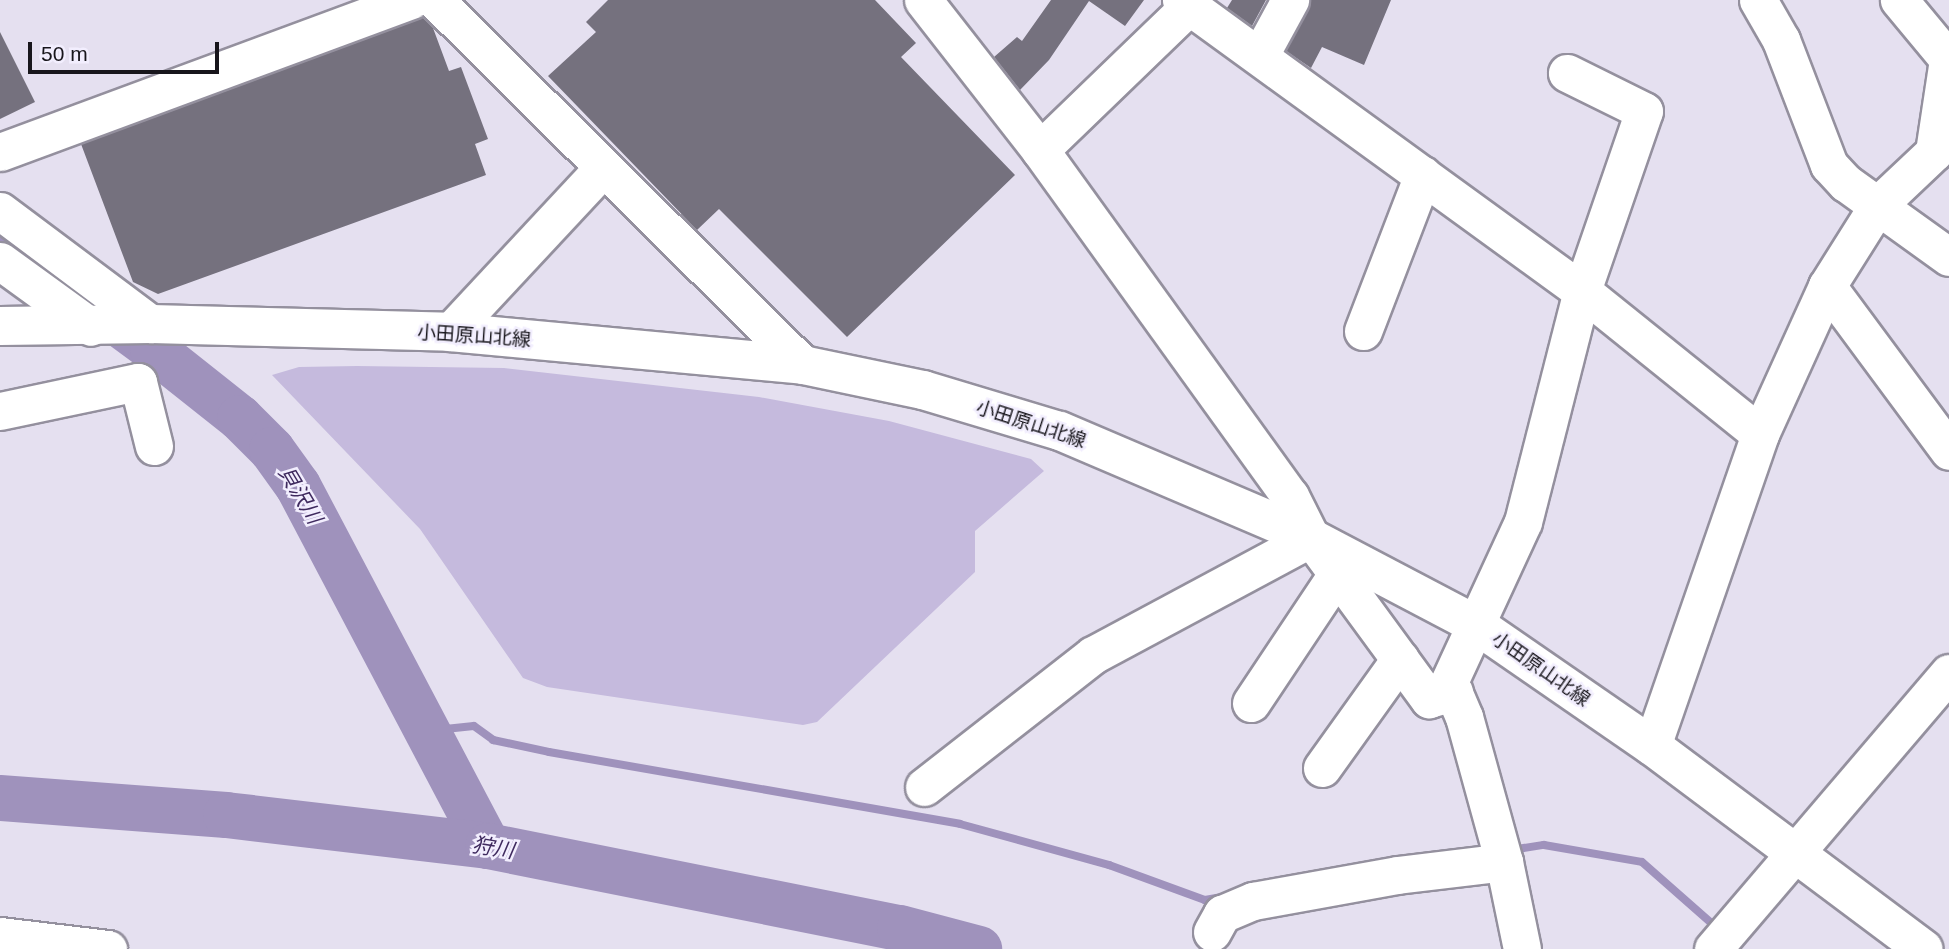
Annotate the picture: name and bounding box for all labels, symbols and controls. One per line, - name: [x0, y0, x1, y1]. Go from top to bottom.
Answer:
- scale bar: [32, 28, 222, 72]
- text: 50 m: [41, 42, 88, 65]
- street label: 小田原山北線: [416, 321, 532, 351]
- street label: 小田原山北線: [973, 396, 1089, 452]
- water label: 貝沢川: [273, 462, 327, 528]
- street label: 小田原山北線: [1488, 627, 1594, 711]
- water label: 狩川: [470, 832, 516, 864]

